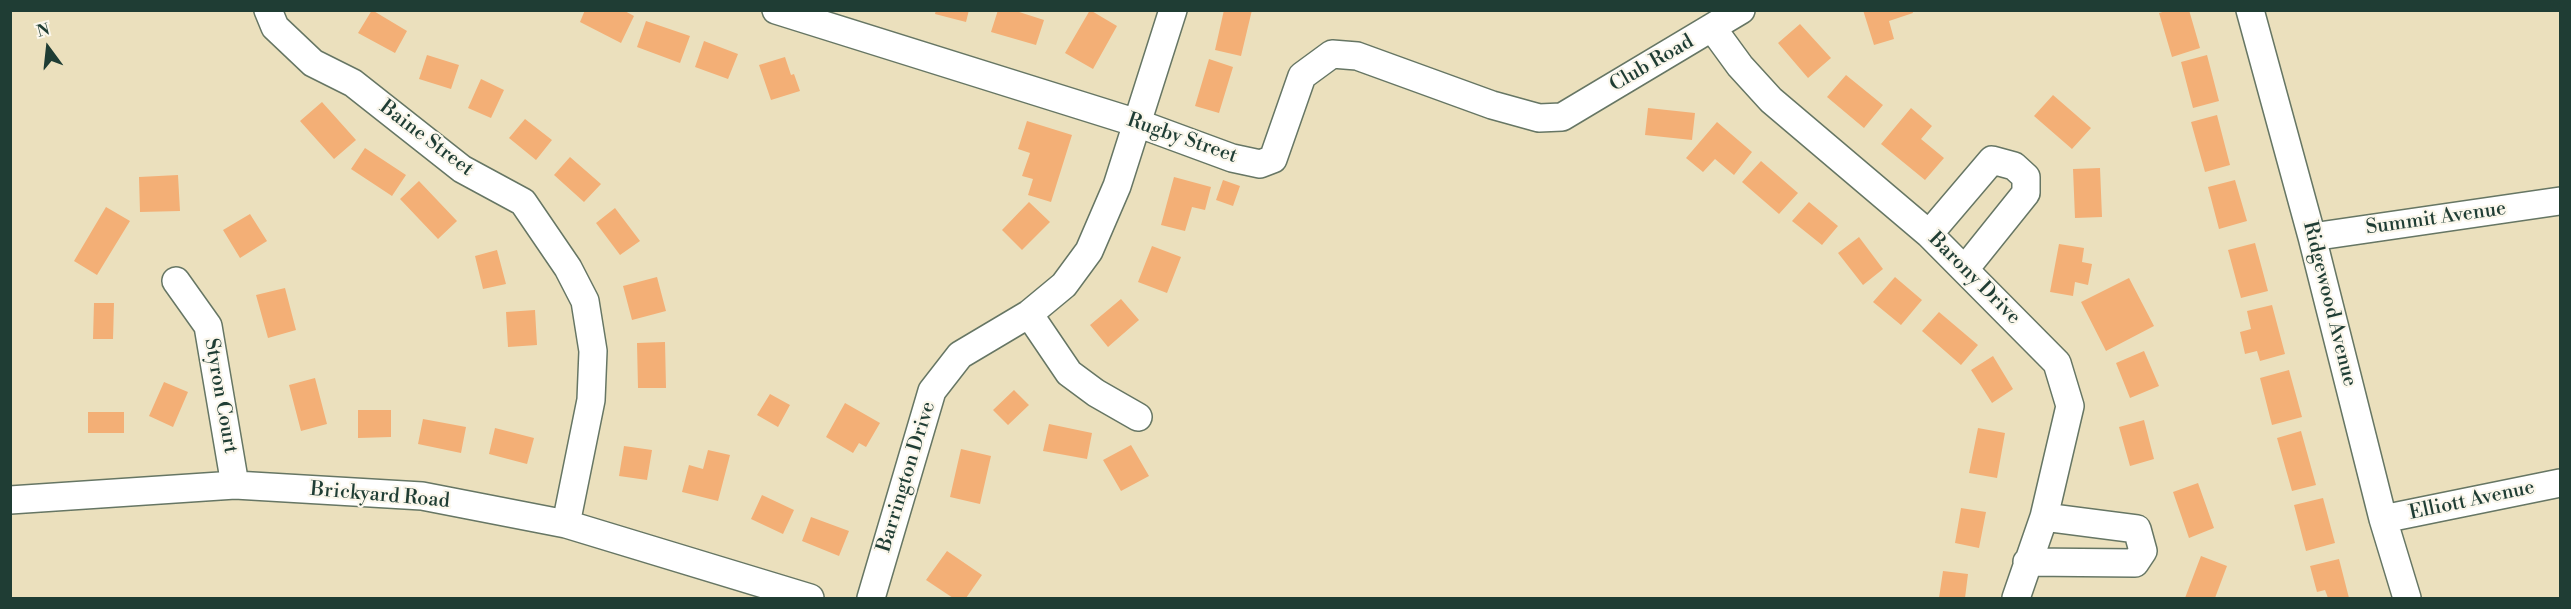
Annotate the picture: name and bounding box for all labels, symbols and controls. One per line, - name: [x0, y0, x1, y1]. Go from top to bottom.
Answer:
- north arrow: [18, 18, 78, 78]
- text: N: [35, 19, 52, 42]
- street label: Club Road: [1606, 30, 1698, 98]
- street label: Baine Street: [374, 96, 478, 182]
- street label: Rugby Street: [1124, 109, 1240, 169]
- street label: Summit Avenue: [2364, 197, 2508, 241]
- street label: Ridgewood Avenue: [2297, 219, 2361, 389]
- street label: Barony Drive: [1923, 228, 2025, 330]
- street label: Styron Court: [198, 336, 242, 456]
- street label: Barrington Drive: [873, 399, 941, 555]
- street label: Elliott Avenue: [2407, 476, 2537, 526]
- street label: Brickyard Road: [309, 478, 451, 514]

